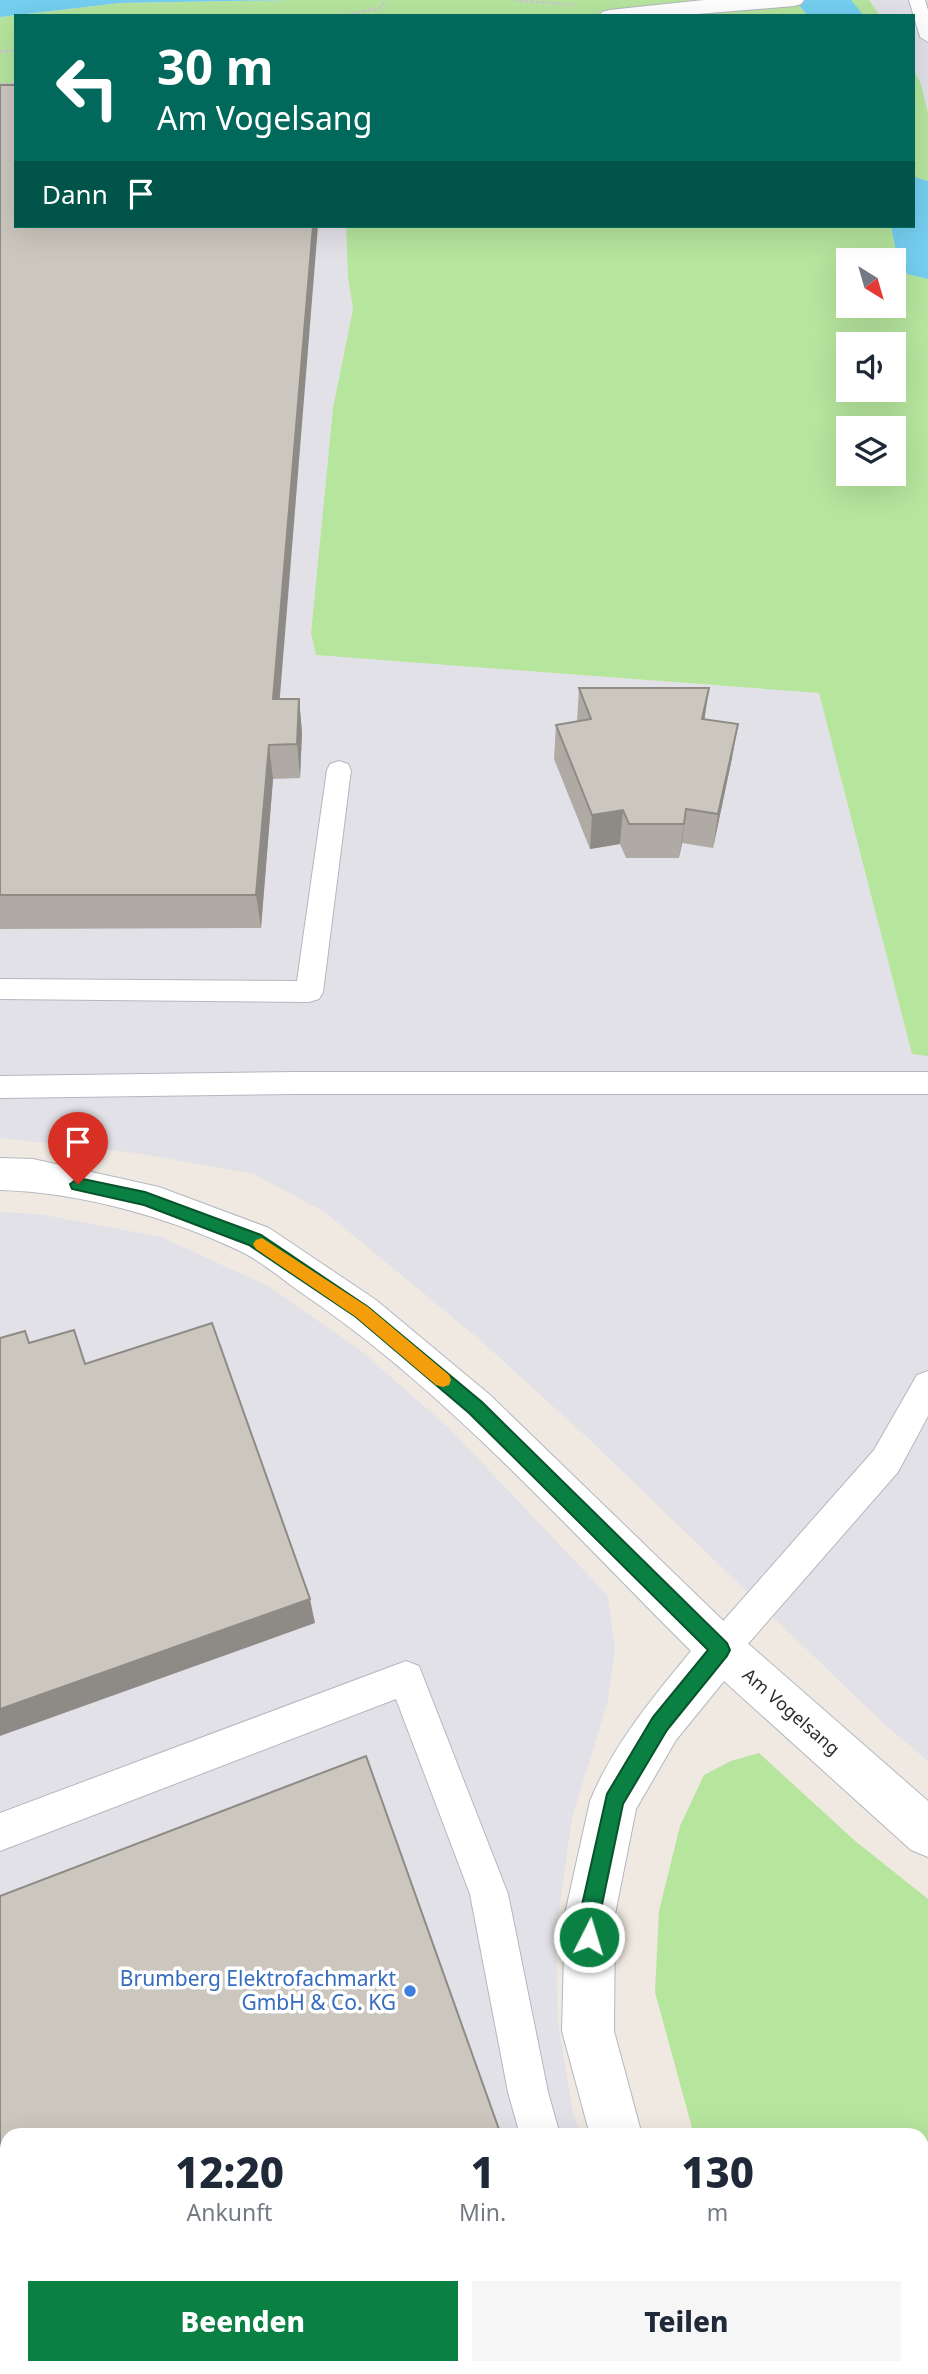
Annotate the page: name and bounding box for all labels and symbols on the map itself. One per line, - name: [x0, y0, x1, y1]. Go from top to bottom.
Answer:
- north arrow: [836, 248, 906, 318]
- pin: [48, 1112, 108, 1184]
- street label: Am Vogelsang: [738, 1662, 845, 1760]
- position arrow: [552, 1900, 626, 1974]
- place label: Brumberg Elektrofachmarkt GmbH & Co. KG: [120, 1964, 396, 2016]
- marker: Brumberg Elektrofachmarkt GmbH & Co. KG: [402, 1983, 418, 1999]

